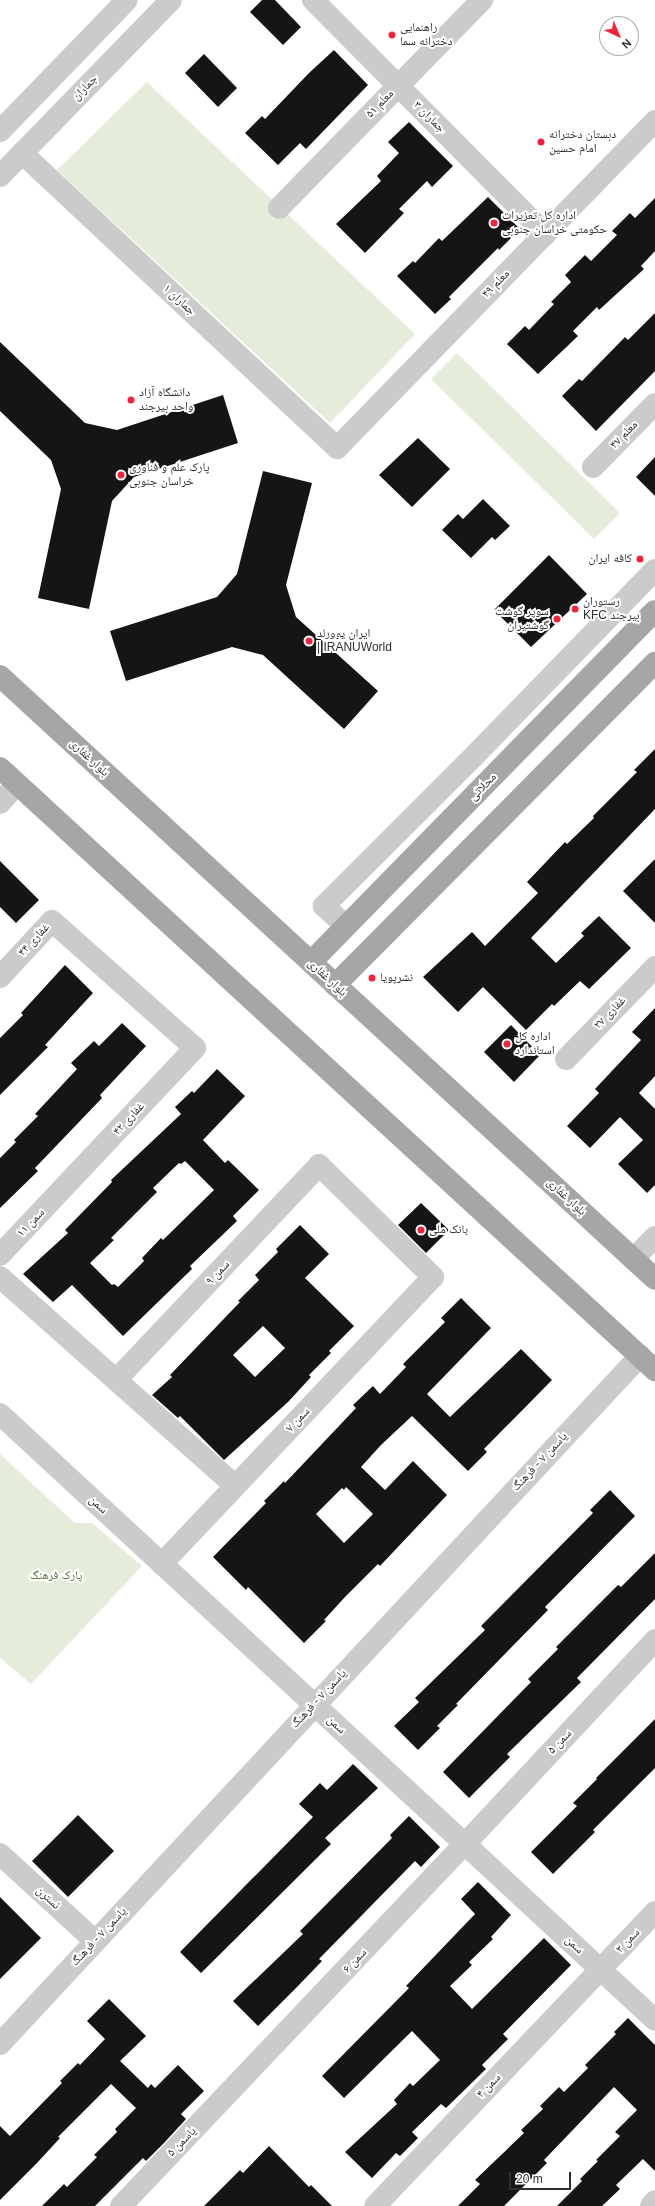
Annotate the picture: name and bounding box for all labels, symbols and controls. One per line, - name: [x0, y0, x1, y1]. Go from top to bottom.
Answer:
- north arrow: [599, 16, 639, 56]
- place label: راهنمایی دخترانه سما: [400, 21, 453, 49]
- marker: راهنمایی دخترانه سما: [387, 30, 397, 40]
- text: N: [620, 37, 634, 51]
- street label: جماران: [69, 72, 101, 104]
- street label: معلم ۵۱: [363, 87, 397, 121]
- street label: جماران ۳: [410, 98, 448, 136]
- place label: دبستان دخترانه امام حسین: [549, 128, 616, 156]
- marker: دبستان دخترانه امام حسین: [536, 137, 546, 147]
- place label: اداره کل تعزیرات حکومتی خراسان جنوبی: [502, 209, 607, 237]
- marker: اداره کل تعزیرات حکومتی خراسان جنوبی: [489, 218, 499, 228]
- street label: معلم ۴۹: [479, 267, 513, 301]
- street label: جماران ۱: [160, 281, 198, 319]
- place label: دانشگاه آزاد واحد بیرجند: [139, 386, 193, 414]
- marker: دانشگاه آزاد واحد بیرجند: [126, 395, 136, 405]
- street label: معلم ۴۷: [607, 418, 641, 452]
- place label: پارک علم و فناوری خراسان جنوبی: [129, 461, 210, 489]
- marker: پارک علم و فناوری خراسان جنوبی: [116, 470, 126, 480]
- place label: کافه ایران: [588, 552, 632, 566]
- marker: کافه ایران: [635, 554, 645, 564]
- place label: رستوران KFC بیرجند: [583, 595, 640, 623]
- marker: رستوران KFC بیرجند: [570, 604, 580, 614]
- place label: سوپر گوشت گوشتیران: [495, 605, 549, 633]
- marker: سوپر گوشت گوشتیران: [552, 614, 562, 624]
- place label: ایران یوورلد | IRANUWorld: [317, 627, 392, 655]
- marker: ایران یوورلد | IRANUWorld: [304, 636, 314, 646]
- street label: بلوار غفاری: [66, 736, 112, 780]
- street label: محلاتی: [466, 770, 500, 804]
- street label: غفاری ۴۴: [15, 920, 53, 960]
- street label: بلوار غفاری: [304, 956, 350, 1000]
- place label: نشرپویا: [380, 971, 413, 985]
- marker: نشرپویا: [367, 973, 377, 983]
- street label: غفاری ۲۷: [591, 994, 629, 1032]
- place label: اداره کل استاندارد: [515, 1030, 555, 1058]
- marker: اداره کل استاندارد: [502, 1039, 512, 1049]
- street label: غفاری ۴۲: [110, 1099, 148, 1139]
- street label: بلوار غفاری: [543, 1175, 589, 1219]
- street label: سمن ۱۱: [14, 1206, 48, 1240]
- place label: بانک ملی: [429, 1223, 468, 1237]
- marker: بانک ملی: [416, 1225, 426, 1235]
- street label: سمن ۹: [203, 1258, 233, 1288]
- street label: سمن ۷: [283, 1405, 313, 1435]
- street label: یاسمن ۷ - فرهنگ: [509, 1430, 571, 1494]
- street label: سمن: [86, 1493, 110, 1517]
- park label: پارک فرهنگ: [30, 1569, 82, 1583]
- street label: یاسمن ۷ - فرهنگ: [288, 1667, 350, 1731]
- street label: سمن: [324, 1713, 348, 1737]
- street label: سمن ۵: [545, 1727, 575, 1757]
- street label: نسترن: [33, 1883, 63, 1913]
- street label: یاسمن ۷ - فرهنگ: [68, 1905, 130, 1969]
- street label: سمن ۳: [613, 1926, 643, 1956]
- street label: سمن: [562, 1933, 586, 1957]
- street label: سمن ۶: [340, 1946, 370, 1976]
- street label: سمن ۴: [474, 2071, 504, 2101]
- street label: یاسمن ۵: [164, 2124, 200, 2160]
- scale bar: [511, 2164, 573, 2190]
- text: 20 m: [516, 2172, 543, 2186]

